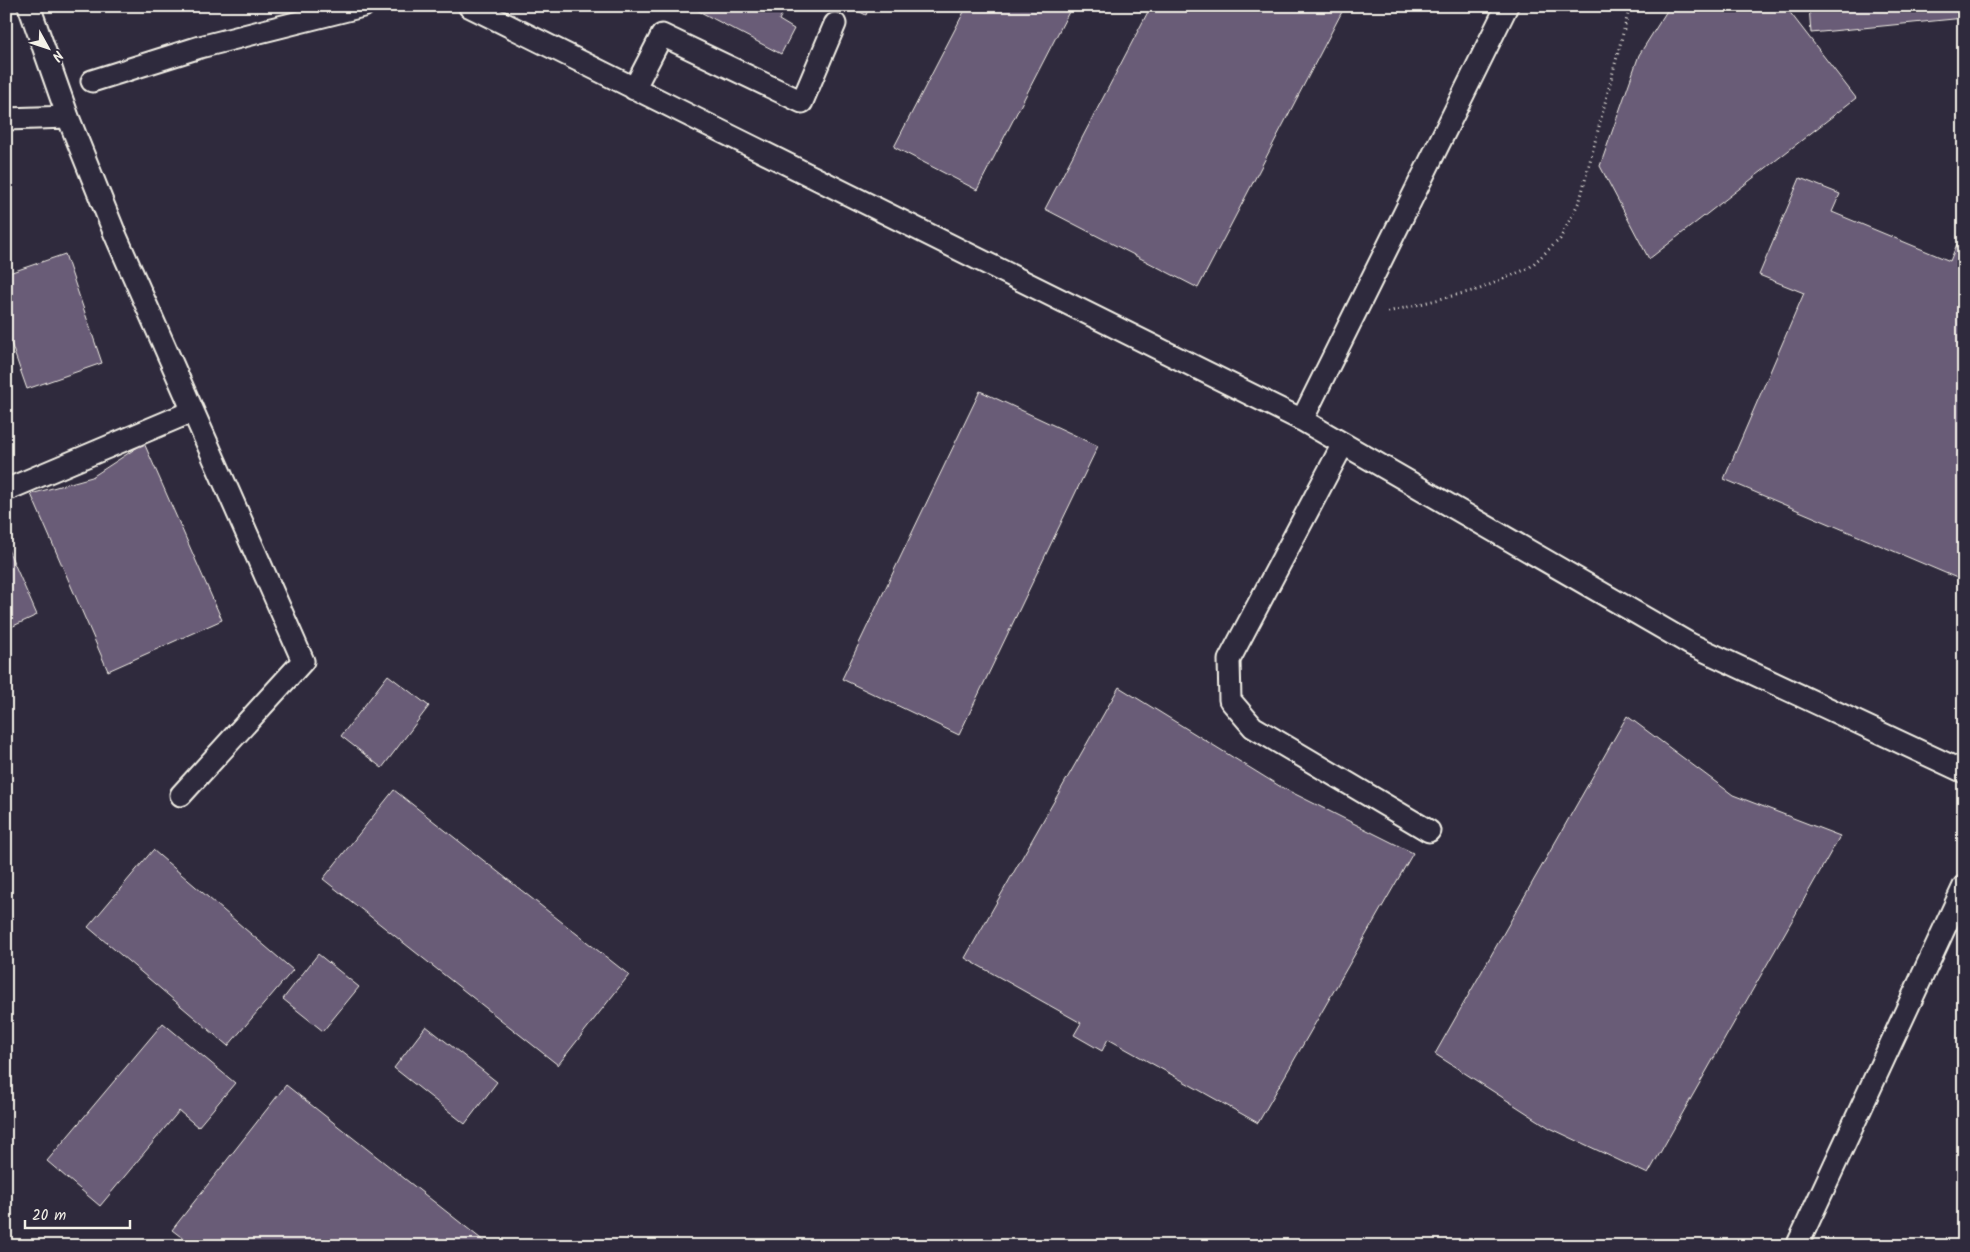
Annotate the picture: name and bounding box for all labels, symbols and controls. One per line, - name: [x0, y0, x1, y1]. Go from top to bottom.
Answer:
- north arrow: [22, 22, 72, 72]
- text: N: [46, 45, 68, 66]
- scale bar: [25, 1197, 130, 1229]
- text: 20 m: [32, 1204, 66, 1228]

